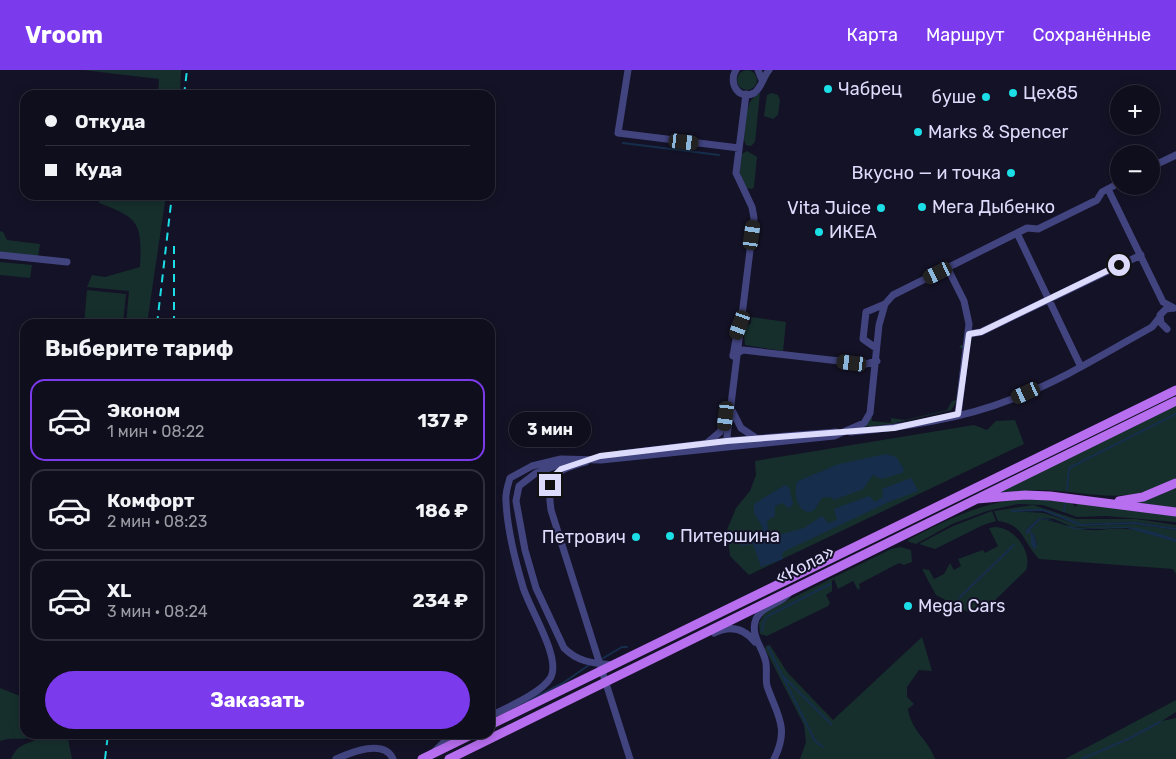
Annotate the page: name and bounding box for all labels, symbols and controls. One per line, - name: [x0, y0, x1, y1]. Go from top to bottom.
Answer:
- text: Vroom: [25, 21, 103, 49]
- text: Карта: [847, 24, 898, 46]
- text: Маршрут: [926, 24, 1005, 46]
- text: Сохранённые: [1033, 24, 1151, 46]
- place label: Чабрец: [838, 78, 902, 100]
- place label: Цех85: [1023, 82, 1078, 104]
- marker: Чабрец: [822, 83, 834, 95]
- map controls: [1110, 85, 1160, 195]
- button: +: [1110, 85, 1160, 135]
- place label: буше: [931, 86, 976, 108]
- marker: Цех85: [1007, 87, 1019, 99]
- marker: буше: [980, 91, 992, 103]
- text: Откуда: [75, 110, 145, 133]
- place label: Marks & Spencer: [928, 121, 1069, 143]
- marker: Marks & Spencer: [912, 126, 924, 138]
- car: [668, 133, 699, 151]
- button: −: [1110, 145, 1160, 195]
- text: Куда: [75, 158, 122, 181]
- place label: Вкусно — и точка: [852, 162, 1001, 184]
- marker: Вкусно — и точка: [1005, 167, 1017, 179]
- place label: Мега Дыбенко: [932, 196, 1055, 218]
- place label: Vita Juice: [787, 197, 871, 219]
- marker: Мега Дыбенко: [916, 201, 928, 213]
- marker: Vita Juice: [875, 202, 887, 214]
- car: [742, 219, 761, 251]
- place label: ИКЕА: [829, 221, 877, 243]
- marker: ИКЕА: [813, 226, 825, 238]
- route start: [1108, 254, 1130, 276]
- car: [921, 260, 954, 286]
- car: [727, 308, 752, 342]
- text: Выберите тариф: [45, 335, 234, 362]
- car: [836, 354, 867, 372]
- car: [1009, 380, 1042, 406]
- icon: car: [47, 398, 92, 443]
- text: Эконом: [107, 399, 180, 422]
- car: [716, 400, 735, 432]
- text: 137 ₽: [417, 409, 468, 432]
- callout: 3 мин: [509, 412, 591, 448]
- text: 3 мин: [527, 420, 573, 439]
- text: 1 мин · 08:22: [107, 422, 205, 441]
- route end: [539, 474, 561, 496]
- icon: car: [47, 488, 92, 533]
- text: Комфорт: [107, 489, 194, 512]
- text: 186 ₽: [416, 499, 468, 522]
- text: 2 мин · 08:23: [107, 512, 207, 531]
- place label: Питершина: [680, 525, 780, 547]
- place label: Петрович: [542, 526, 626, 548]
- marker: Питершина: [664, 530, 676, 542]
- marker: Петрович: [630, 531, 642, 543]
- street label: «Кола»: [772, 541, 838, 589]
- icon: car: [47, 578, 92, 623]
- text: XL: [107, 579, 131, 602]
- text: 234 ₽: [412, 589, 468, 612]
- place label: Mega Cars: [918, 595, 1005, 617]
- marker: Mega Cars: [902, 600, 914, 612]
- text: 3 мин · 08:24: [107, 602, 208, 621]
- button: Заказать: [45, 671, 470, 729]

